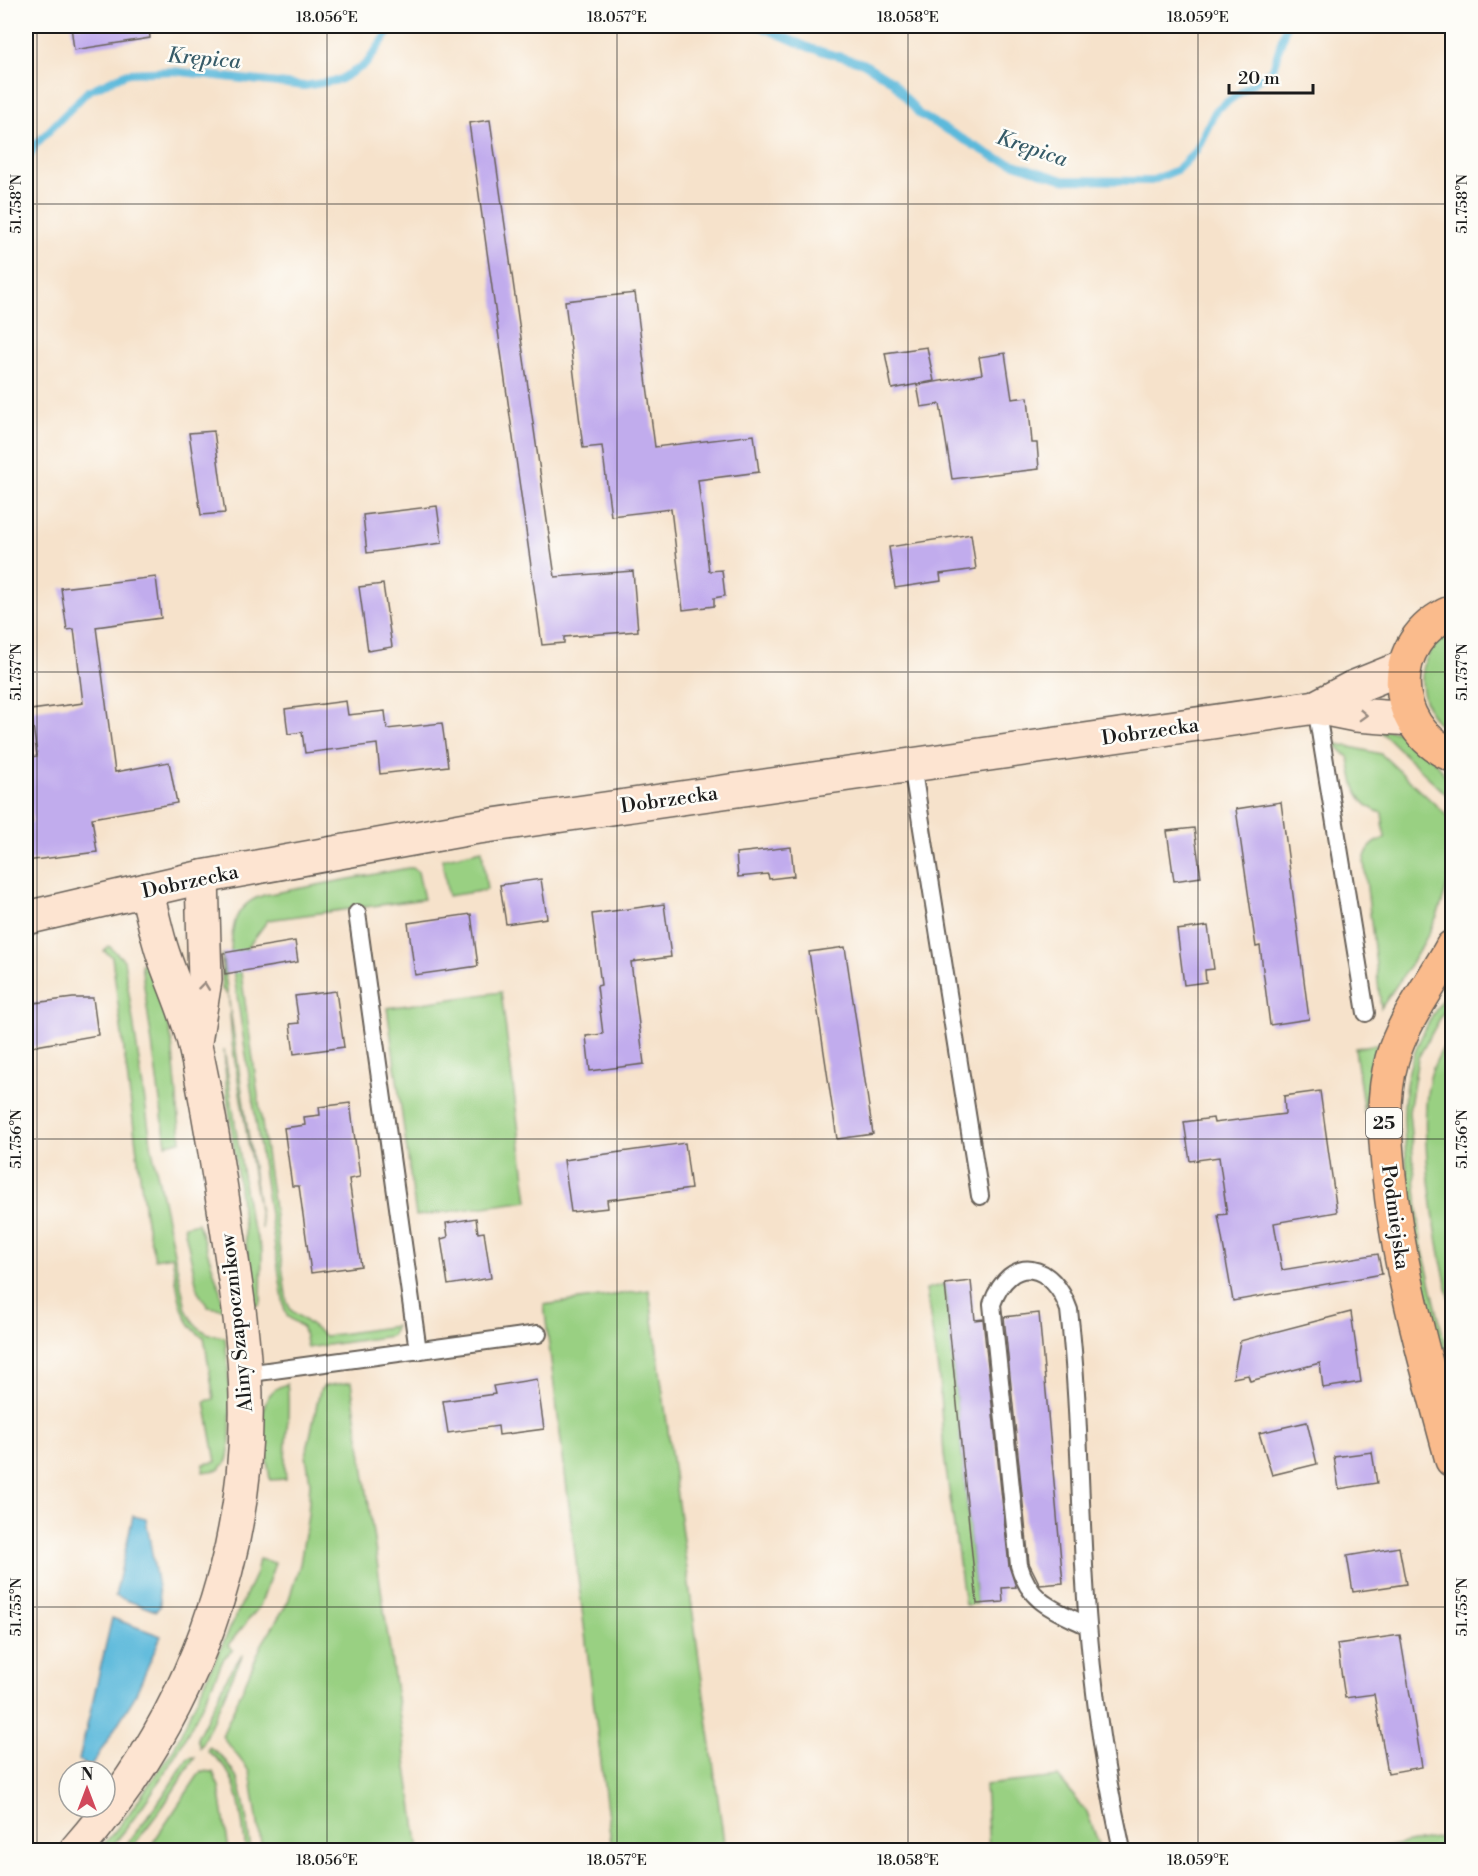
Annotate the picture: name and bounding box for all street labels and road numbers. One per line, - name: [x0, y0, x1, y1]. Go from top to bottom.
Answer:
- street label: Dobrzecka: [1100, 713, 1201, 752]
- street label: Dobrzecka: [619, 781, 720, 820]
- street label: Dobrzecka: [140, 860, 242, 905]
- road number: 25: [1366, 1108, 1402, 1138]
- street label: Podmiejska: [1375, 1163, 1414, 1272]
- street label: Aliny Szapocznikow: [216, 1231, 259, 1414]

